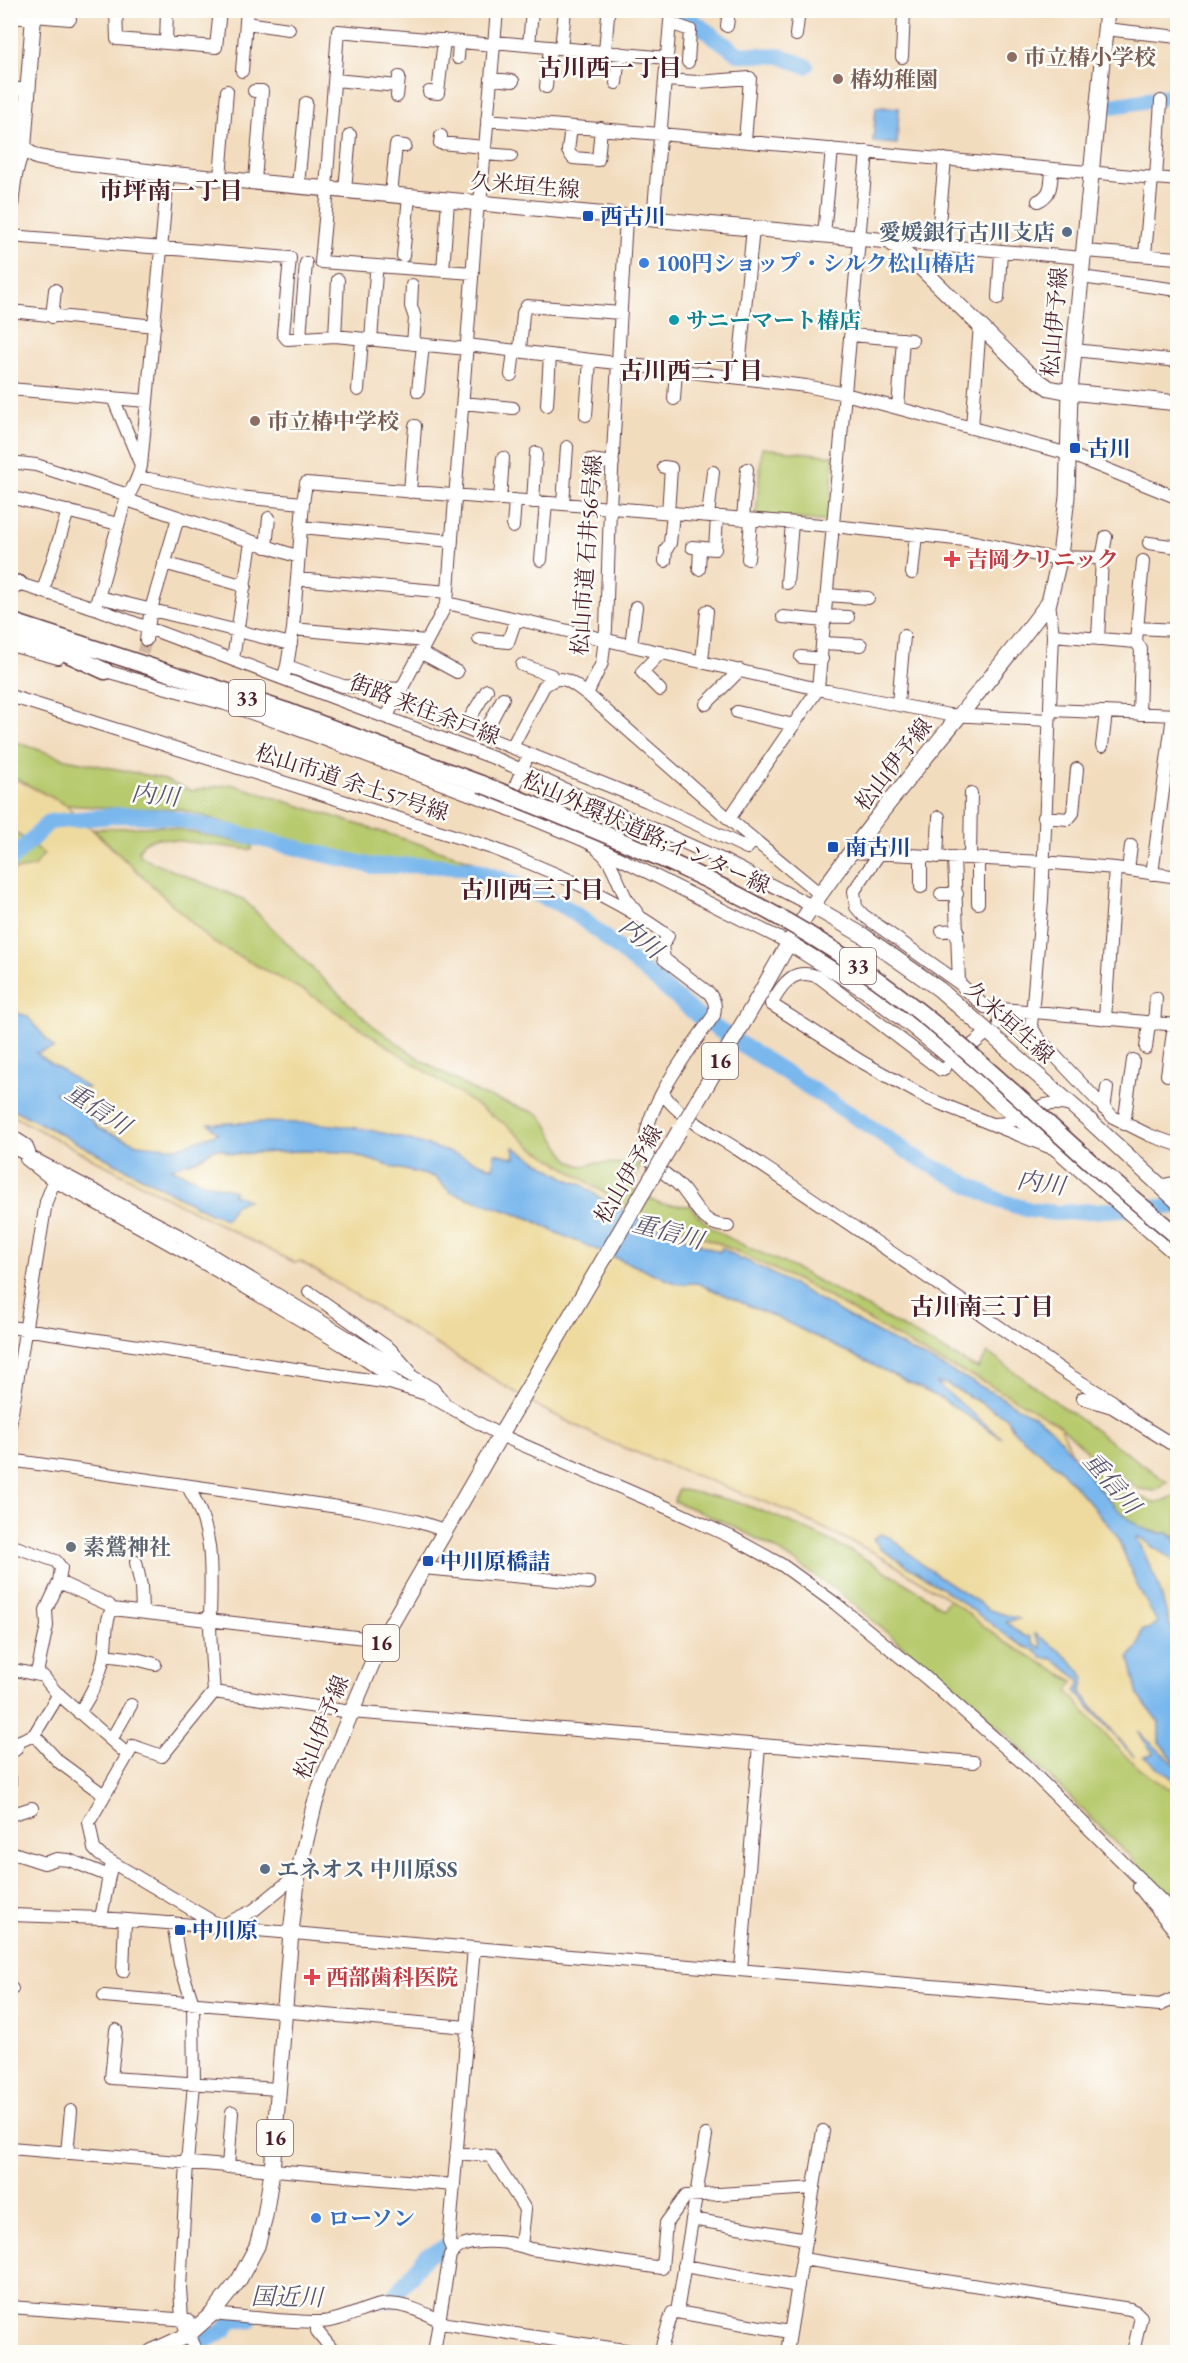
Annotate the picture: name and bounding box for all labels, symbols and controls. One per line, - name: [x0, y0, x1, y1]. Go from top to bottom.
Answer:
- place label: 市立椿小学校: [1024, 43, 1156, 72]
- marker: 市立椿小学校: [1005, 50, 1019, 64]
- district label: 古川西一丁目: [538, 52, 682, 83]
- place label: 椿幼稚園: [850, 65, 938, 94]
- marker: 椿幼稚園: [831, 72, 845, 86]
- street label: 久米垣生線: [469, 166, 581, 205]
- district label: 市坪南一丁目: [99, 175, 243, 206]
- place label: 西古川: [600, 202, 666, 231]
- marker: 西古川: [581, 209, 595, 223]
- place label: 愛媛銀行古川支店: [879, 218, 1055, 247]
- marker: 愛媛銀行古川支店: [1060, 225, 1074, 239]
- place label: 100円ショップ・シルク松山椿店: [656, 249, 976, 278]
- marker: 100円ショップ・シルク松山椿店: [637, 256, 651, 270]
- street label: 松山伊予線: [1035, 266, 1074, 378]
- place label: サニーマート椿店: [686, 306, 861, 335]
- marker: サニーマート椿店: [667, 313, 681, 327]
- district label: 古川西二丁目: [619, 355, 763, 386]
- place label: 市立椿中学校: [267, 407, 399, 436]
- marker: 市立椿中学校: [248, 414, 262, 428]
- place label: 古川: [1087, 434, 1131, 463]
- marker: 古川: [1068, 441, 1082, 455]
- street label: 松山市道 石井56号線: [565, 454, 608, 657]
- place label: 吉岡クリニック: [966, 545, 1119, 574]
- marker: 吉岡クリニック: [943, 550, 961, 568]
- street label: 街路 来住余戸線: [346, 668, 504, 751]
- road number: 33: [229, 680, 265, 716]
- street label: 松山伊予線: [848, 712, 939, 817]
- street label: 松山市道 余土57号線: [252, 738, 452, 827]
- street label: 松山外環状道路;インター線: [517, 765, 774, 900]
- water label: 内川: [130, 777, 184, 813]
- place label: 南古川: [845, 833, 911, 862]
- marker: 南古川: [826, 840, 840, 854]
- district label: 古川西三丁目: [460, 874, 604, 905]
- water label: 内川: [613, 910, 672, 967]
- road number: 33: [840, 948, 876, 984]
- street label: 久米垣生線: [959, 975, 1060, 1070]
- road number: 16: [702, 1043, 738, 1079]
- water label: 重信川: [60, 1076, 139, 1143]
- street label: 松山伊予線: [588, 1120, 669, 1229]
- water label: 内川: [1015, 1164, 1070, 1202]
- water label: 重信川: [629, 1207, 710, 1257]
- district label: 古川南三丁目: [910, 1291, 1054, 1322]
- water label: 重信川: [1077, 1445, 1150, 1522]
- place label: 素鷲神社: [83, 1533, 171, 1562]
- marker: 素鷲神社: [64, 1540, 78, 1554]
- place label: 中川原橋詰: [440, 1547, 550, 1576]
- marker: 中川原橋詰: [421, 1554, 435, 1568]
- road number: 16: [363, 1625, 399, 1661]
- street label: 松山伊予線: [287, 1671, 356, 1784]
- place label: エネオス 中川原SS: [277, 1855, 458, 1884]
- marker: エネオス 中川原SS: [258, 1862, 272, 1876]
- place label: 中川原: [192, 1916, 258, 1945]
- marker: 中川原: [173, 1923, 187, 1937]
- place label: 西部歯科医院: [326, 1963, 458, 1992]
- marker: 西部歯科医院: [303, 1968, 321, 1986]
- road number: 16: [257, 2120, 293, 2156]
- place label: ローソン: [328, 2204, 415, 2233]
- marker: ローソン: [309, 2211, 323, 2225]
- water label: 国近川: [251, 2280, 326, 2313]

